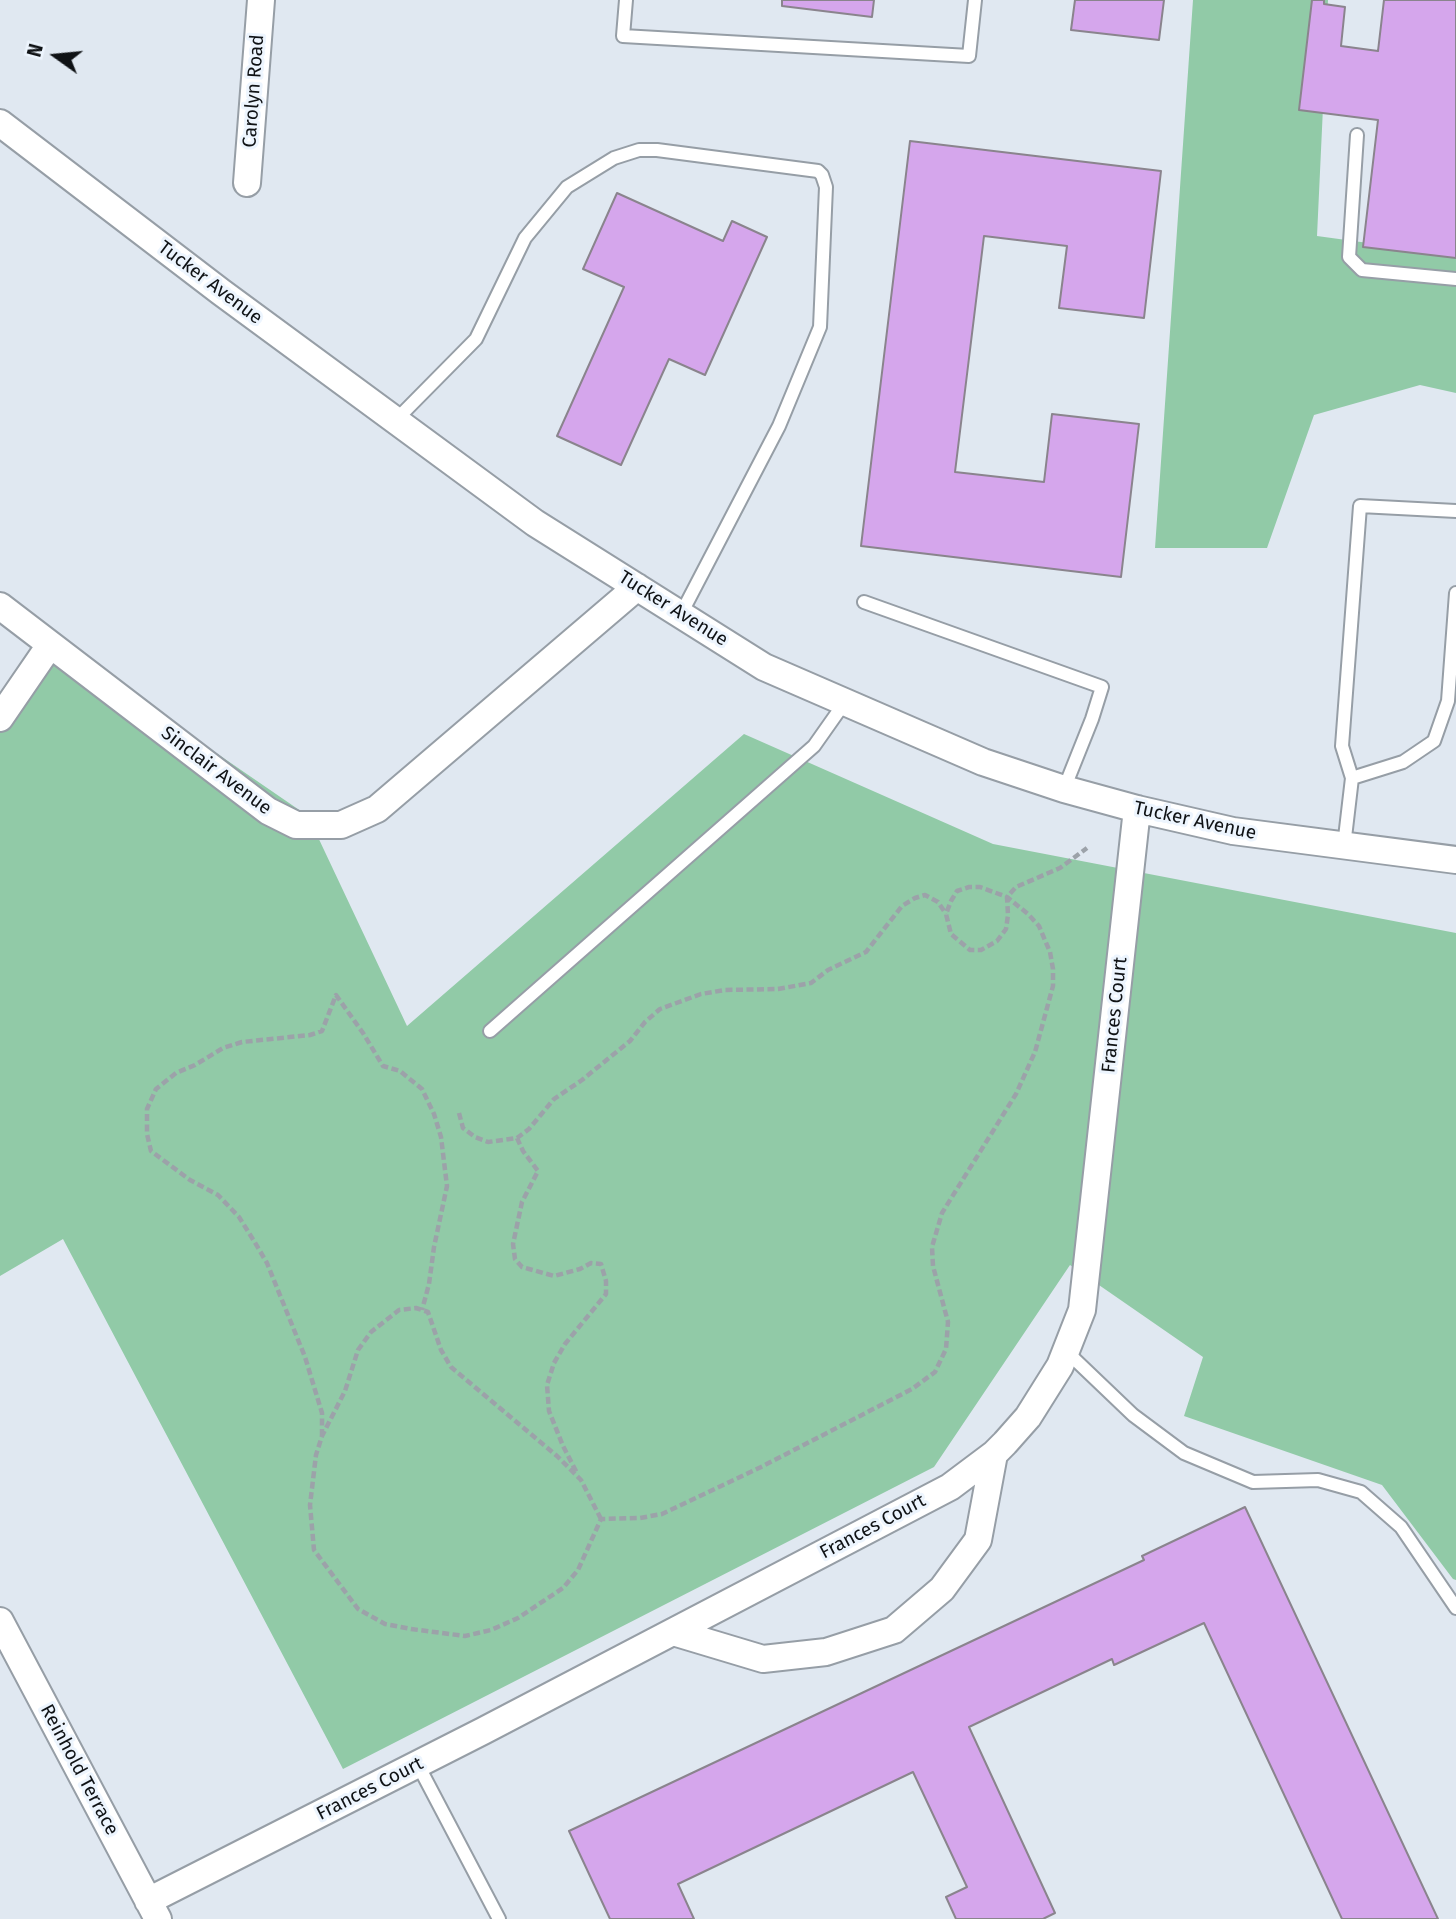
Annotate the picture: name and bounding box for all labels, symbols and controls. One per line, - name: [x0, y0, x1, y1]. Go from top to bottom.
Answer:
- north arrow: [21, 21, 91, 91]
- street label: Carolyn Road: [239, 34, 269, 148]
- text: N: [22, 41, 48, 60]
- street label: Tucker Avenue: [153, 236, 267, 330]
- street label: Tucker Avenue: [614, 566, 732, 652]
- street label: Sinclair Avenue: [156, 722, 276, 820]
- street label: Tucker Avenue: [1132, 797, 1258, 845]
- street label: Frances Court: [1098, 956, 1132, 1074]
- street label: Frances Court: [816, 1490, 930, 1564]
- street label: Reinhold Terrace: [35, 1701, 123, 1839]
- street label: Frances Court: [313, 1752, 427, 1826]

